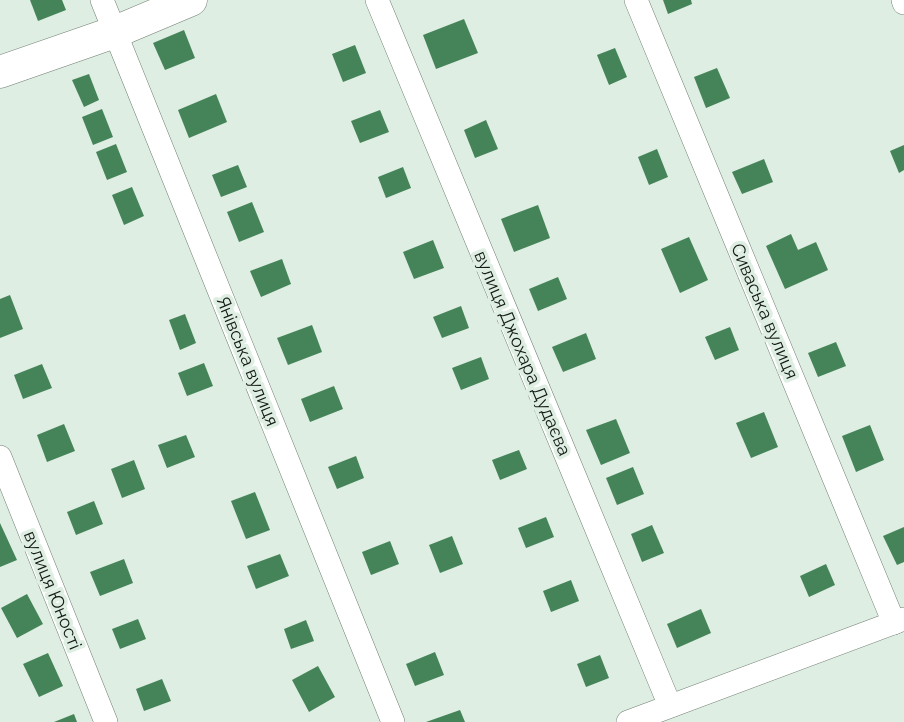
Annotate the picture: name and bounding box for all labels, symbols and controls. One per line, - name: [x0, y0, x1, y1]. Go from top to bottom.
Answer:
- street label: Сиваська вулиця: [727, 240, 803, 382]
- street label: вулиця Джохара Дудаєва: [470, 247, 576, 459]
- street label: Янівська вулиця: [212, 293, 284, 429]
- street label: вулиця Юності: [20, 528, 86, 652]

